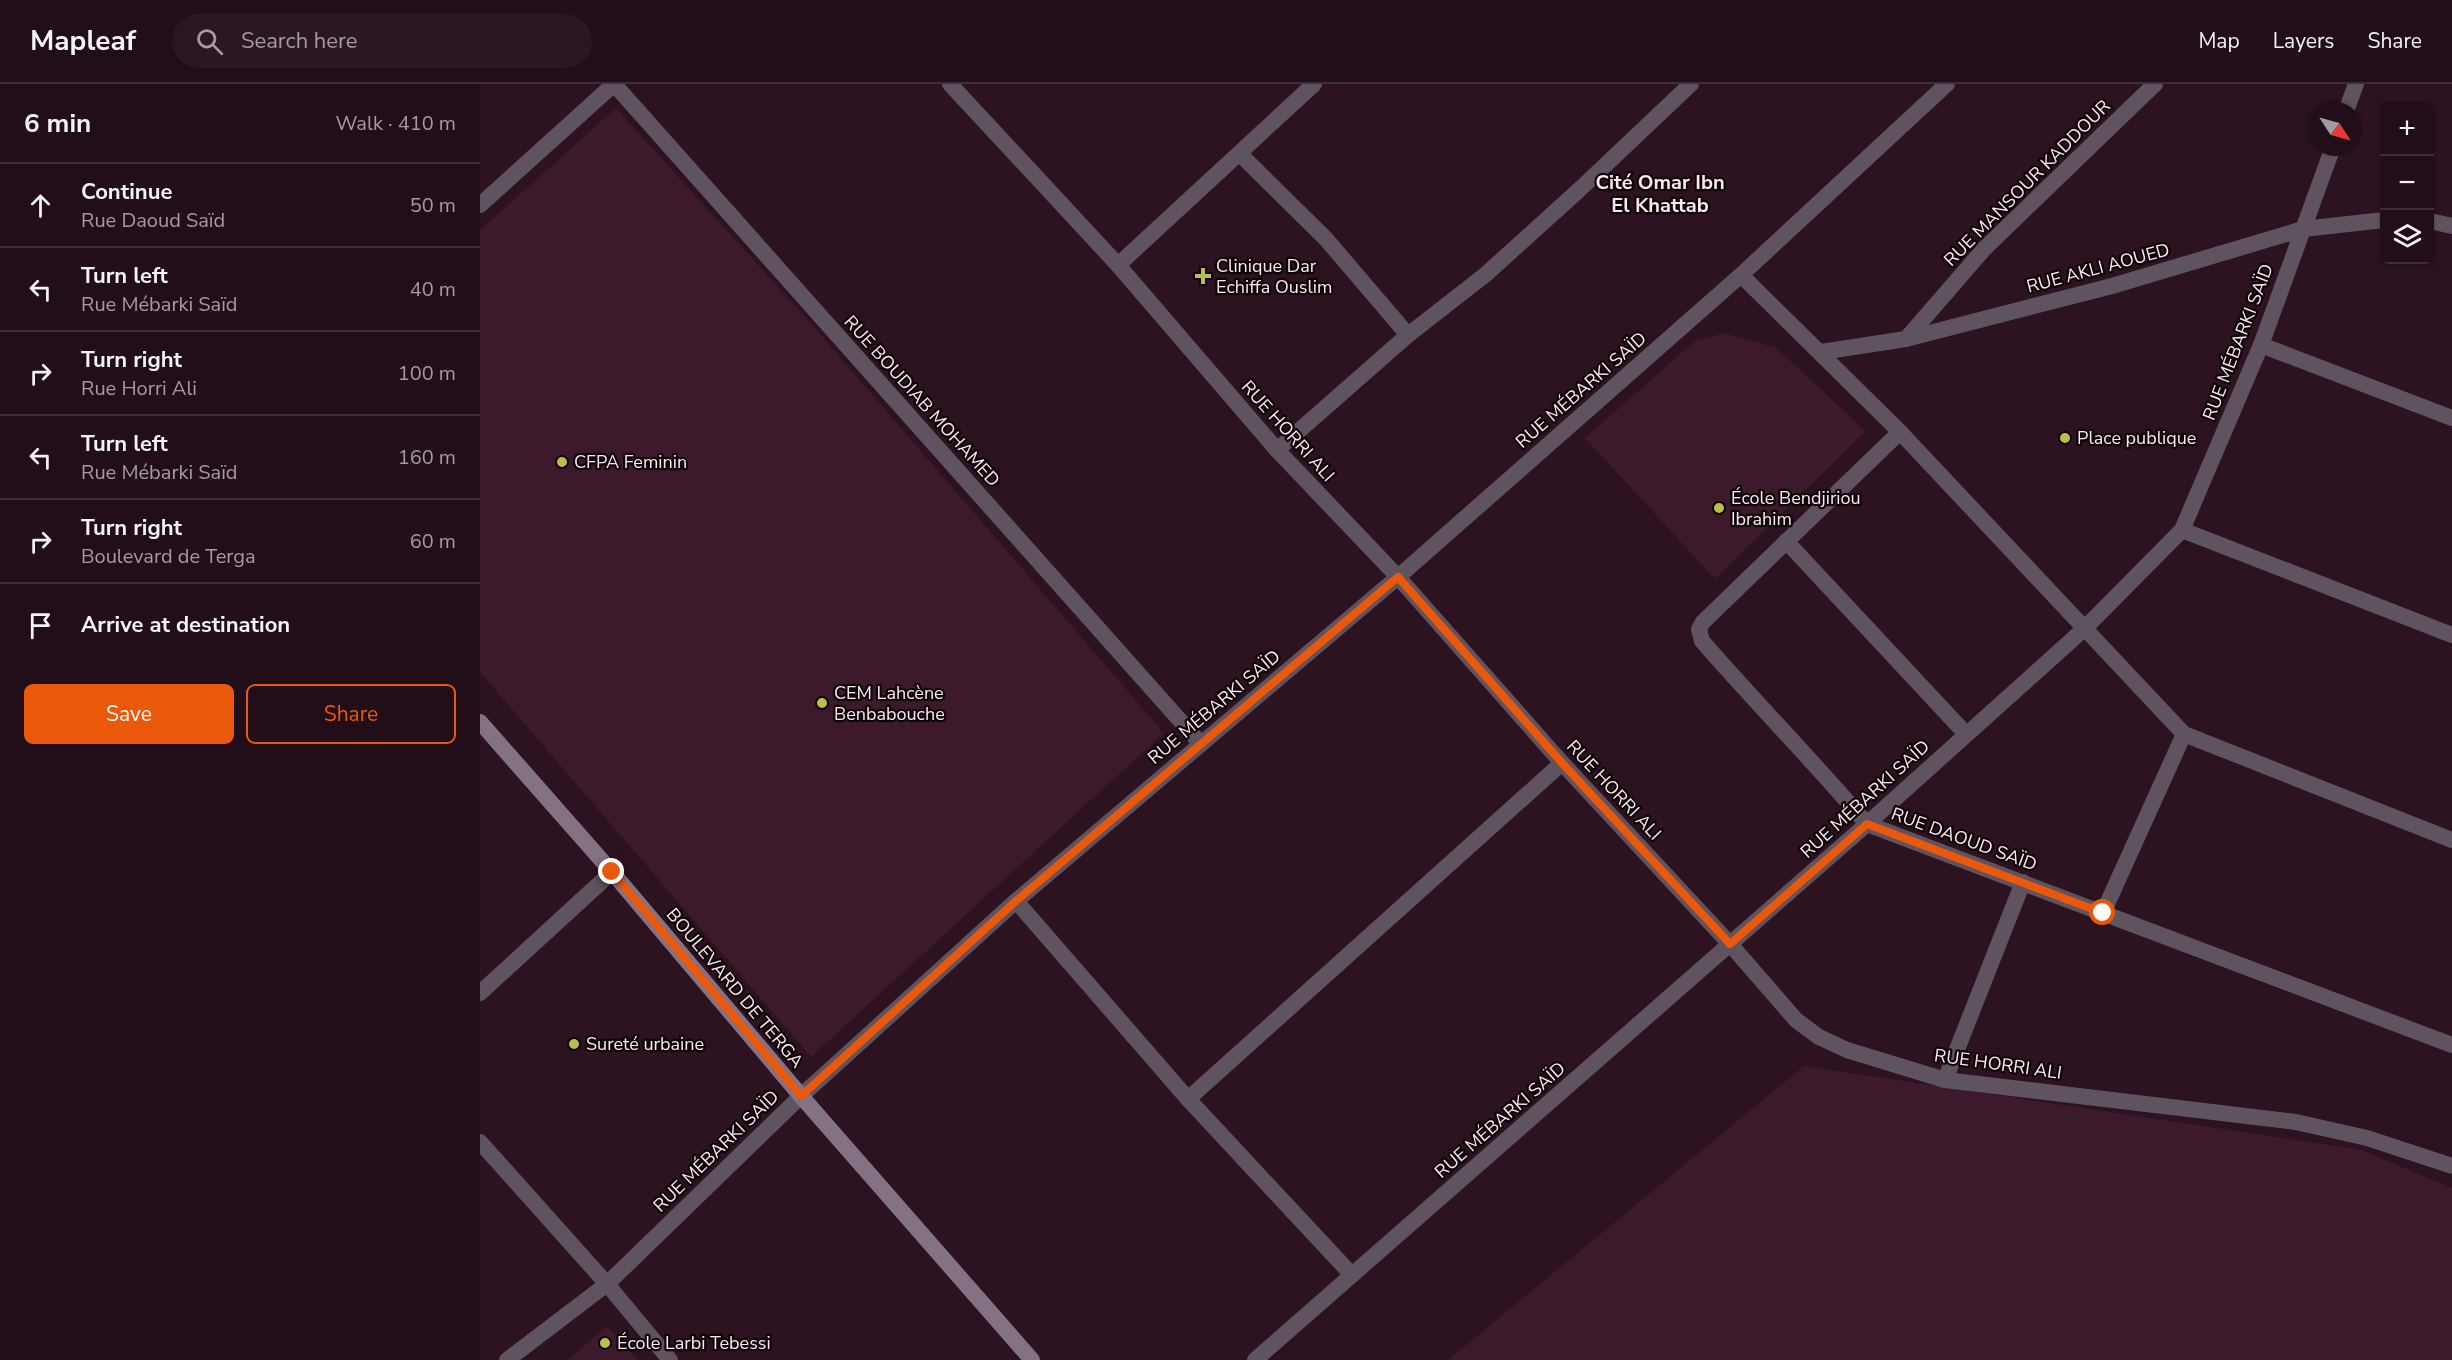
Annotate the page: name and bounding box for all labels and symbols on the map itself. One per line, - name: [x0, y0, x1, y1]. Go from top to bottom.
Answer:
- street label: RUE MANSOUR KADDOUR: [1939, 95, 2115, 271]
- north arrow: [2308, 102, 2362, 156]
- district label: Cité Omar Ibn El Khattab: [1595, 169, 1725, 219]
- street label: RUE AKLI AOUED: [2024, 237, 2172, 299]
- place label: Clinique Dar Echiffa Ouslim: [1216, 254, 1332, 299]
- street label: RUE MÉBARKI SAÏD: [2197, 260, 2279, 424]
- marker: Clinique Dar Echiffa Ouslim: [1194, 267, 1212, 285]
- street label: RUE BOUDIAB MOHAMED: [839, 310, 1005, 492]
- street label: RUE MÉBARKI SAÏD: [1511, 327, 1651, 453]
- street label: RUE HORRI ALI: [1236, 375, 1340, 487]
- place label: Place publique: [2077, 426, 2196, 450]
- marker: Place publique: [2058, 431, 2072, 445]
- place label: CFPA Feminin: [574, 450, 687, 474]
- marker: CFPA Feminin: [555, 455, 569, 469]
- place label: École Bendjiriou Ibrahim: [1731, 486, 1861, 531]
- marker: École Bendjiriou Ibrahim: [1712, 501, 1726, 515]
- street label: RUE MÉBARKI SAÏD: [1143, 644, 1285, 770]
- place label: CEM Lahcène Benbabouche: [834, 681, 945, 726]
- marker: CEM Lahcène Benbabouche: [815, 696, 829, 710]
- street label: RUE HORRI ALI: [1561, 735, 1667, 845]
- street label: RUE MÉBARKI SAÏD: [1795, 735, 1935, 863]
- street label: RUE DAOUD SAÏD: [1888, 802, 2040, 876]
- route end: [598, 858, 624, 884]
- route start: [2089, 899, 2115, 925]
- street label: BOULEVARD DE TERGA: [661, 903, 809, 1073]
- place label: Sureté urbaine: [586, 1032, 704, 1056]
- marker: Sureté urbaine: [567, 1037, 581, 1051]
- street label: RUE HORRI ALI: [1933, 1043, 2063, 1085]
- street label: RUE MÉBARKI SAÏD: [1430, 1057, 1570, 1183]
- street label: RUE MÉBARKI SAÏD: [648, 1085, 784, 1217]
- place label: École Larbi Tebessi: [617, 1331, 771, 1355]
- marker: École Larbi Tebessi: [598, 1336, 612, 1350]

